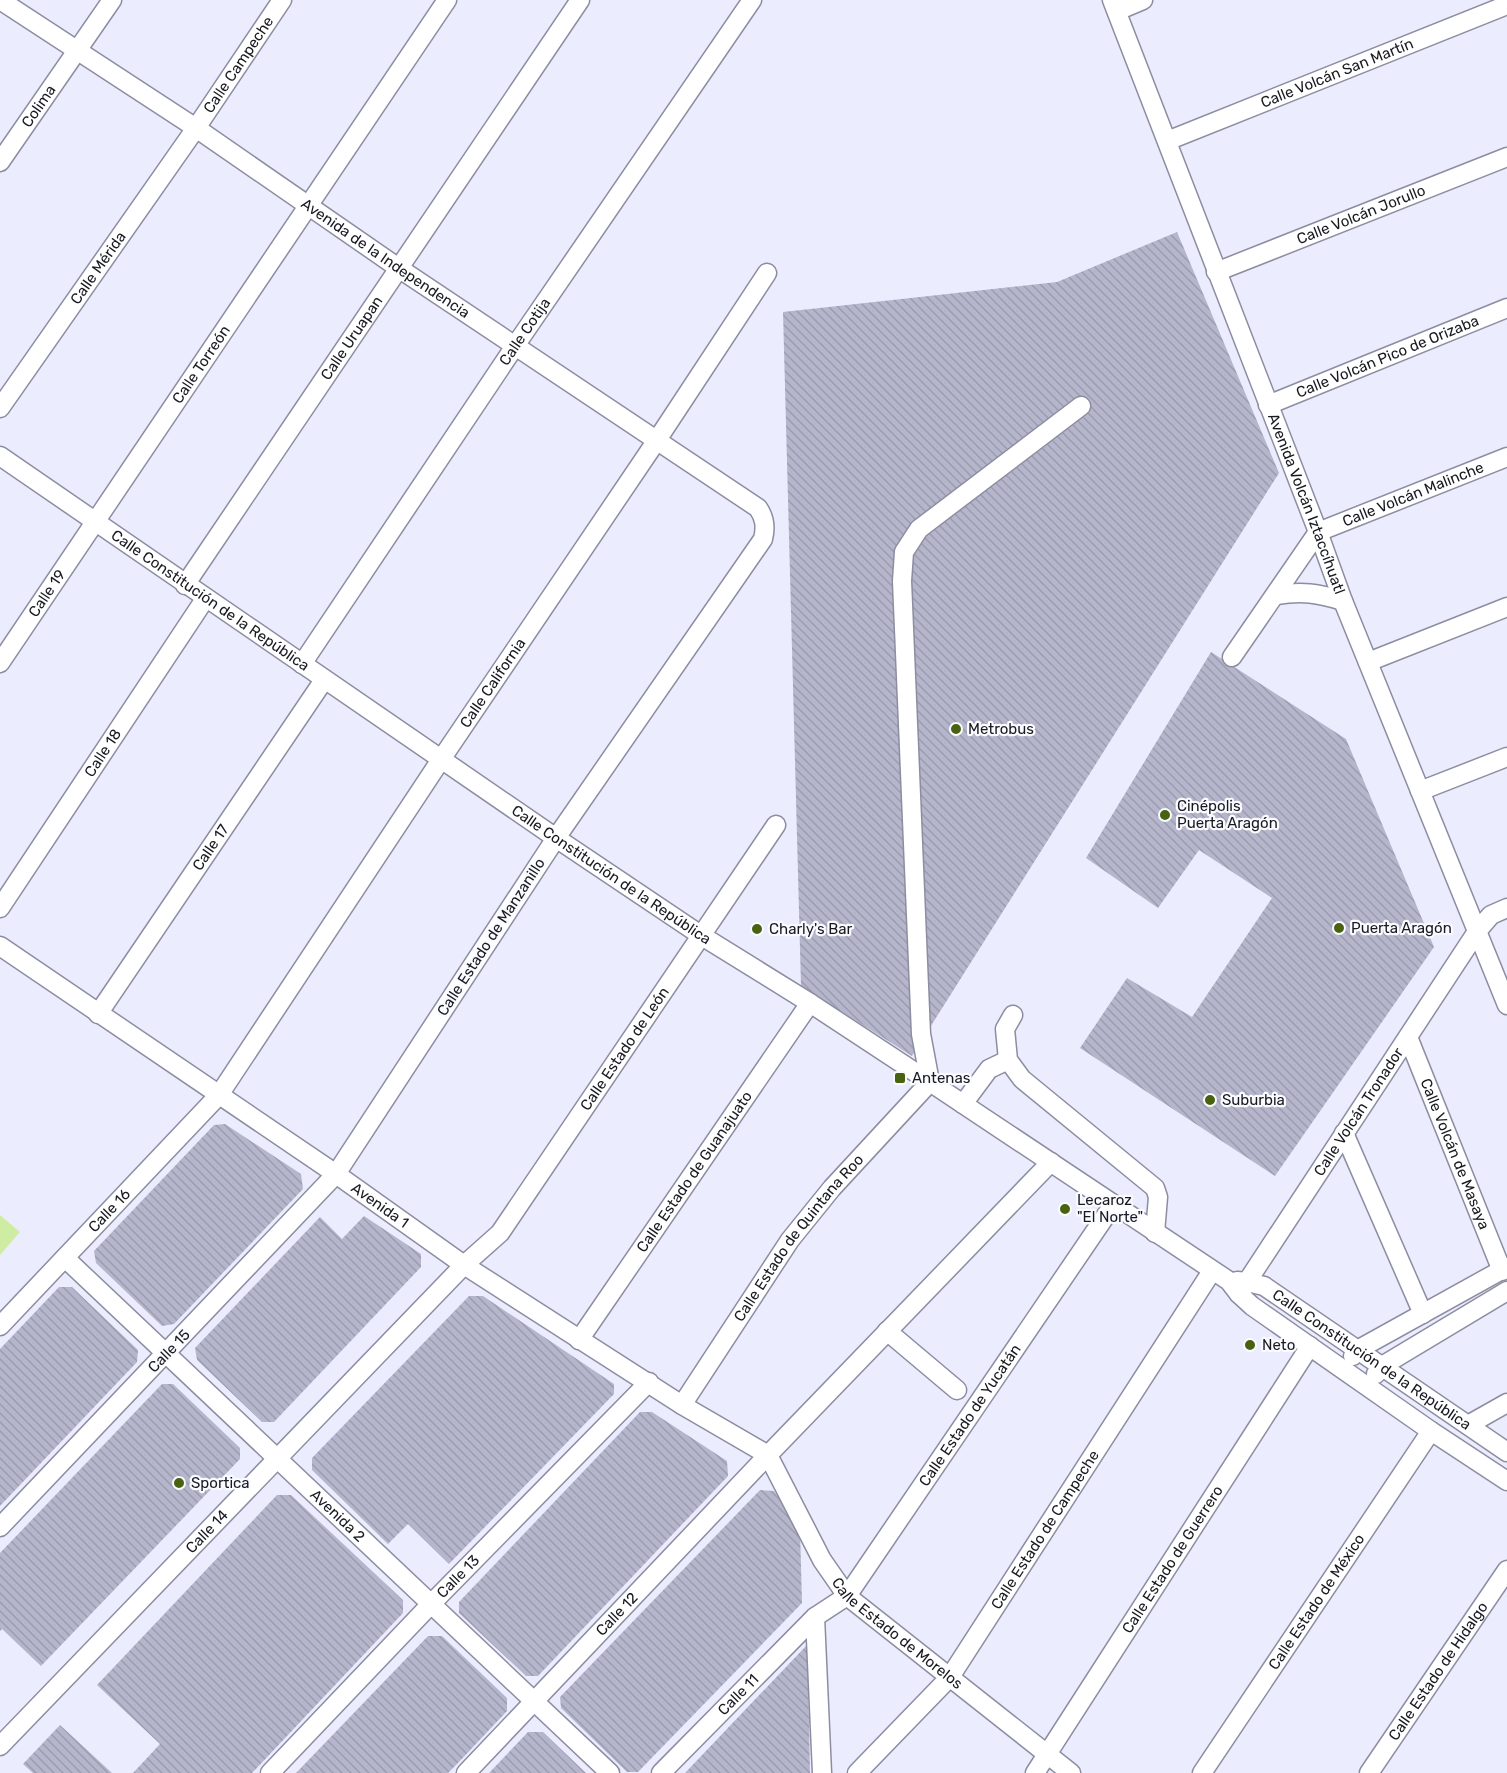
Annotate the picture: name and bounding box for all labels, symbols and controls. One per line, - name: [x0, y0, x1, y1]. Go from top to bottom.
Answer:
- street label: Calle Campeche: [200, 13, 277, 116]
- street label: Calle Volcán San Martín: [1258, 34, 1416, 112]
- street label: Colima: [18, 81, 60, 131]
- street label: Calle Volcán Jorullo: [1294, 181, 1428, 248]
- street label: Avenida de la Independencia: [298, 194, 473, 322]
- street label: Calle Mérida: [66, 228, 130, 308]
- street label: Calle Uruapan: [317, 293, 387, 383]
- street label: Calle Cotija: [495, 295, 554, 369]
- street label: Calle Volcán Pico de Orizaba: [1294, 311, 1481, 402]
- street label: Calle Torreón: [168, 322, 234, 407]
- street label: Avenida Volcán Iztaccíhuatl: [1264, 411, 1349, 597]
- street label: Calle Volcán Malinche: [1340, 458, 1486, 530]
- street label: Calle Constitución de la República: [108, 526, 313, 675]
- street label: Calle 19: [25, 566, 69, 620]
- street label: Calle California: [456, 635, 529, 731]
- place label: Metrobus: [968, 720, 1034, 738]
- marker: Metrobus: [949, 722, 963, 736]
- street label: Calle 18: [80, 726, 125, 780]
- place label: Cinépolis Puerta Aragón: [1177, 797, 1278, 832]
- street label: Calle Constitución de la República: [508, 801, 714, 948]
- marker: Cinépolis Puerta Aragón: [1158, 808, 1172, 822]
- street label: Calle 17: [189, 821, 233, 874]
- street label: Calle Estado de Manzanillo: [433, 855, 549, 1019]
- place label: Puerta Aragón: [1351, 919, 1452, 937]
- place label: Charly's Bar: [769, 920, 853, 938]
- marker: Puerta Aragón: [1332, 921, 1346, 935]
- marker: Charly's Bar: [750, 922, 764, 936]
- street label: Calle Estado de León: [577, 983, 673, 1114]
- street label: Calle Volcán Tronador: [1310, 1044, 1407, 1179]
- place label: Antenas: [912, 1069, 971, 1087]
- marker: Antenas: [893, 1071, 907, 1085]
- street label: Calle Volcán de Masaya: [1417, 1076, 1493, 1232]
- street label: Calle Estado de Guanajuato: [633, 1088, 756, 1256]
- place label: Suburbia: [1222, 1091, 1285, 1109]
- marker: Suburbia: [1203, 1093, 1217, 1107]
- street label: Calle Estado de Quintana Roo: [730, 1151, 867, 1325]
- street label: Avenida 1: [348, 1179, 412, 1232]
- street label: Calle 16: [85, 1185, 134, 1236]
- place label: Lecaroz "El Norte": [1077, 1191, 1143, 1226]
- marker: Lecaroz "El Norte": [1058, 1202, 1072, 1216]
- street label: Calle Constitución de la República: [1269, 1286, 1474, 1434]
- street label: Calle 15: [144, 1326, 194, 1376]
- place label: Neto: [1262, 1336, 1295, 1354]
- marker: Neto: [1243, 1338, 1257, 1352]
- street label: Calle Estado de Yucatán: [915, 1341, 1025, 1490]
- street label: Calle Estado de Campeche: [987, 1447, 1103, 1613]
- place label: Sportica: [191, 1474, 250, 1492]
- marker: Sportica: [172, 1476, 186, 1490]
- street label: Calle Estado de Guerrero: [1118, 1482, 1227, 1637]
- street label: Avenida 2: [306, 1485, 369, 1546]
- street label: Calle 14: [182, 1506, 232, 1557]
- street label: Calle Estado de México: [1265, 1530, 1369, 1673]
- street label: Calle 13: [433, 1551, 483, 1602]
- street label: Calle Estado de Morelos: [828, 1574, 966, 1693]
- street label: Calle 12: [592, 1589, 642, 1640]
- street label: Calle Estado de Hidalgo: [1385, 1599, 1492, 1744]
- street label: Calle 11: [714, 1670, 762, 1719]

